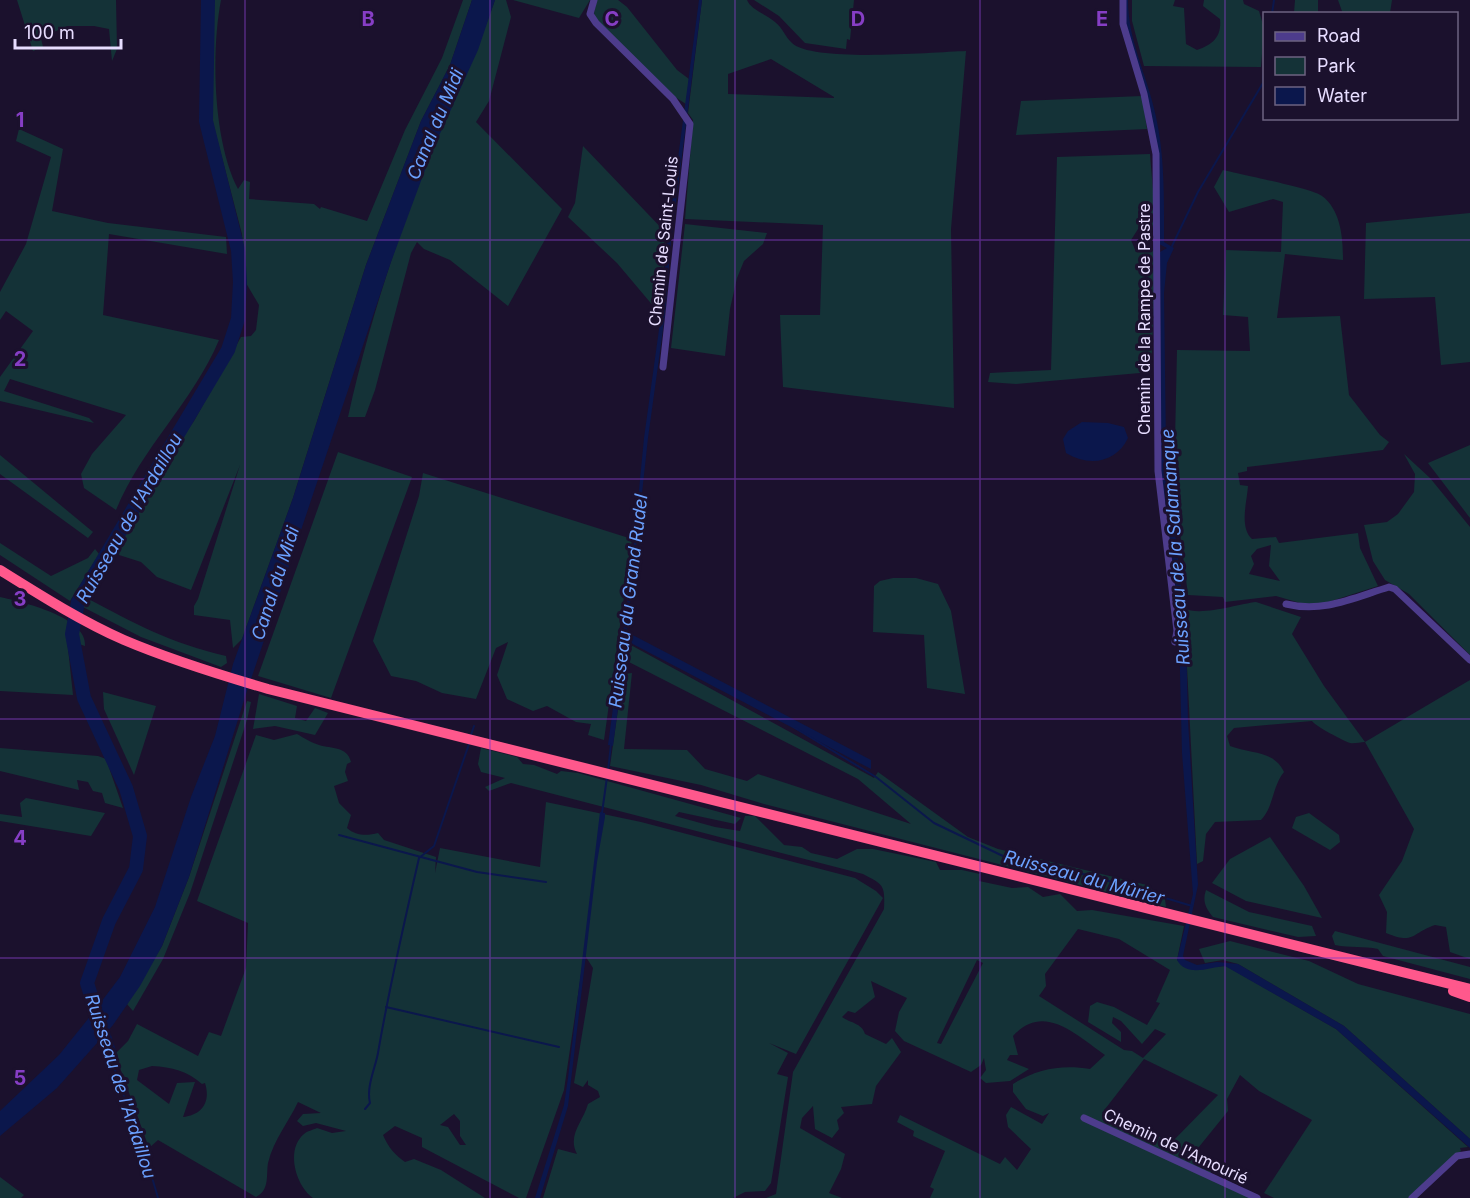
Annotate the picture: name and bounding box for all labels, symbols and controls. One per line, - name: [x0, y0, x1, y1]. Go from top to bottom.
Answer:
- text: B: [361, 7, 375, 31]
- text: C: [605, 7, 619, 31]
- text: D: [851, 7, 865, 31]
- text: E: [1096, 7, 1108, 31]
- scale bar: [15, 12, 122, 50]
- legend: [1263, 12, 1458, 120]
- text: 100 m: [24, 22, 75, 43]
- text: Road: [1317, 25, 1360, 46]
- text: Park: [1317, 55, 1356, 76]
- water label: Canal du Midi: [402, 65, 468, 182]
- text: Water: [1317, 85, 1367, 106]
- text: 1: [16, 108, 24, 132]
- street label: Chemin de Saint-Louis: [644, 155, 682, 327]
- street label: Chemin de la Rampe de Pastre: [1134, 203, 1154, 435]
- text: 2: [14, 347, 26, 371]
- water label: Ruisseau de la Salamanque: [1156, 428, 1194, 666]
- water label: Ruisseau de l'Ardaillou: [72, 429, 187, 607]
- water label: Ruisseau du Grand Rudel: [604, 492, 652, 709]
- water label: Canal du Midi: [247, 523, 303, 642]
- text: 3: [14, 587, 26, 611]
- text: 4: [13, 826, 27, 850]
- water label: Ruisseau du Mûrier: [1002, 846, 1168, 909]
- water label: Ruisseau de l'Ardaillou: [81, 991, 161, 1181]
- text: 5: [14, 1066, 26, 1090]
- street label: Chemin de l'Amourié: [1101, 1104, 1251, 1188]

